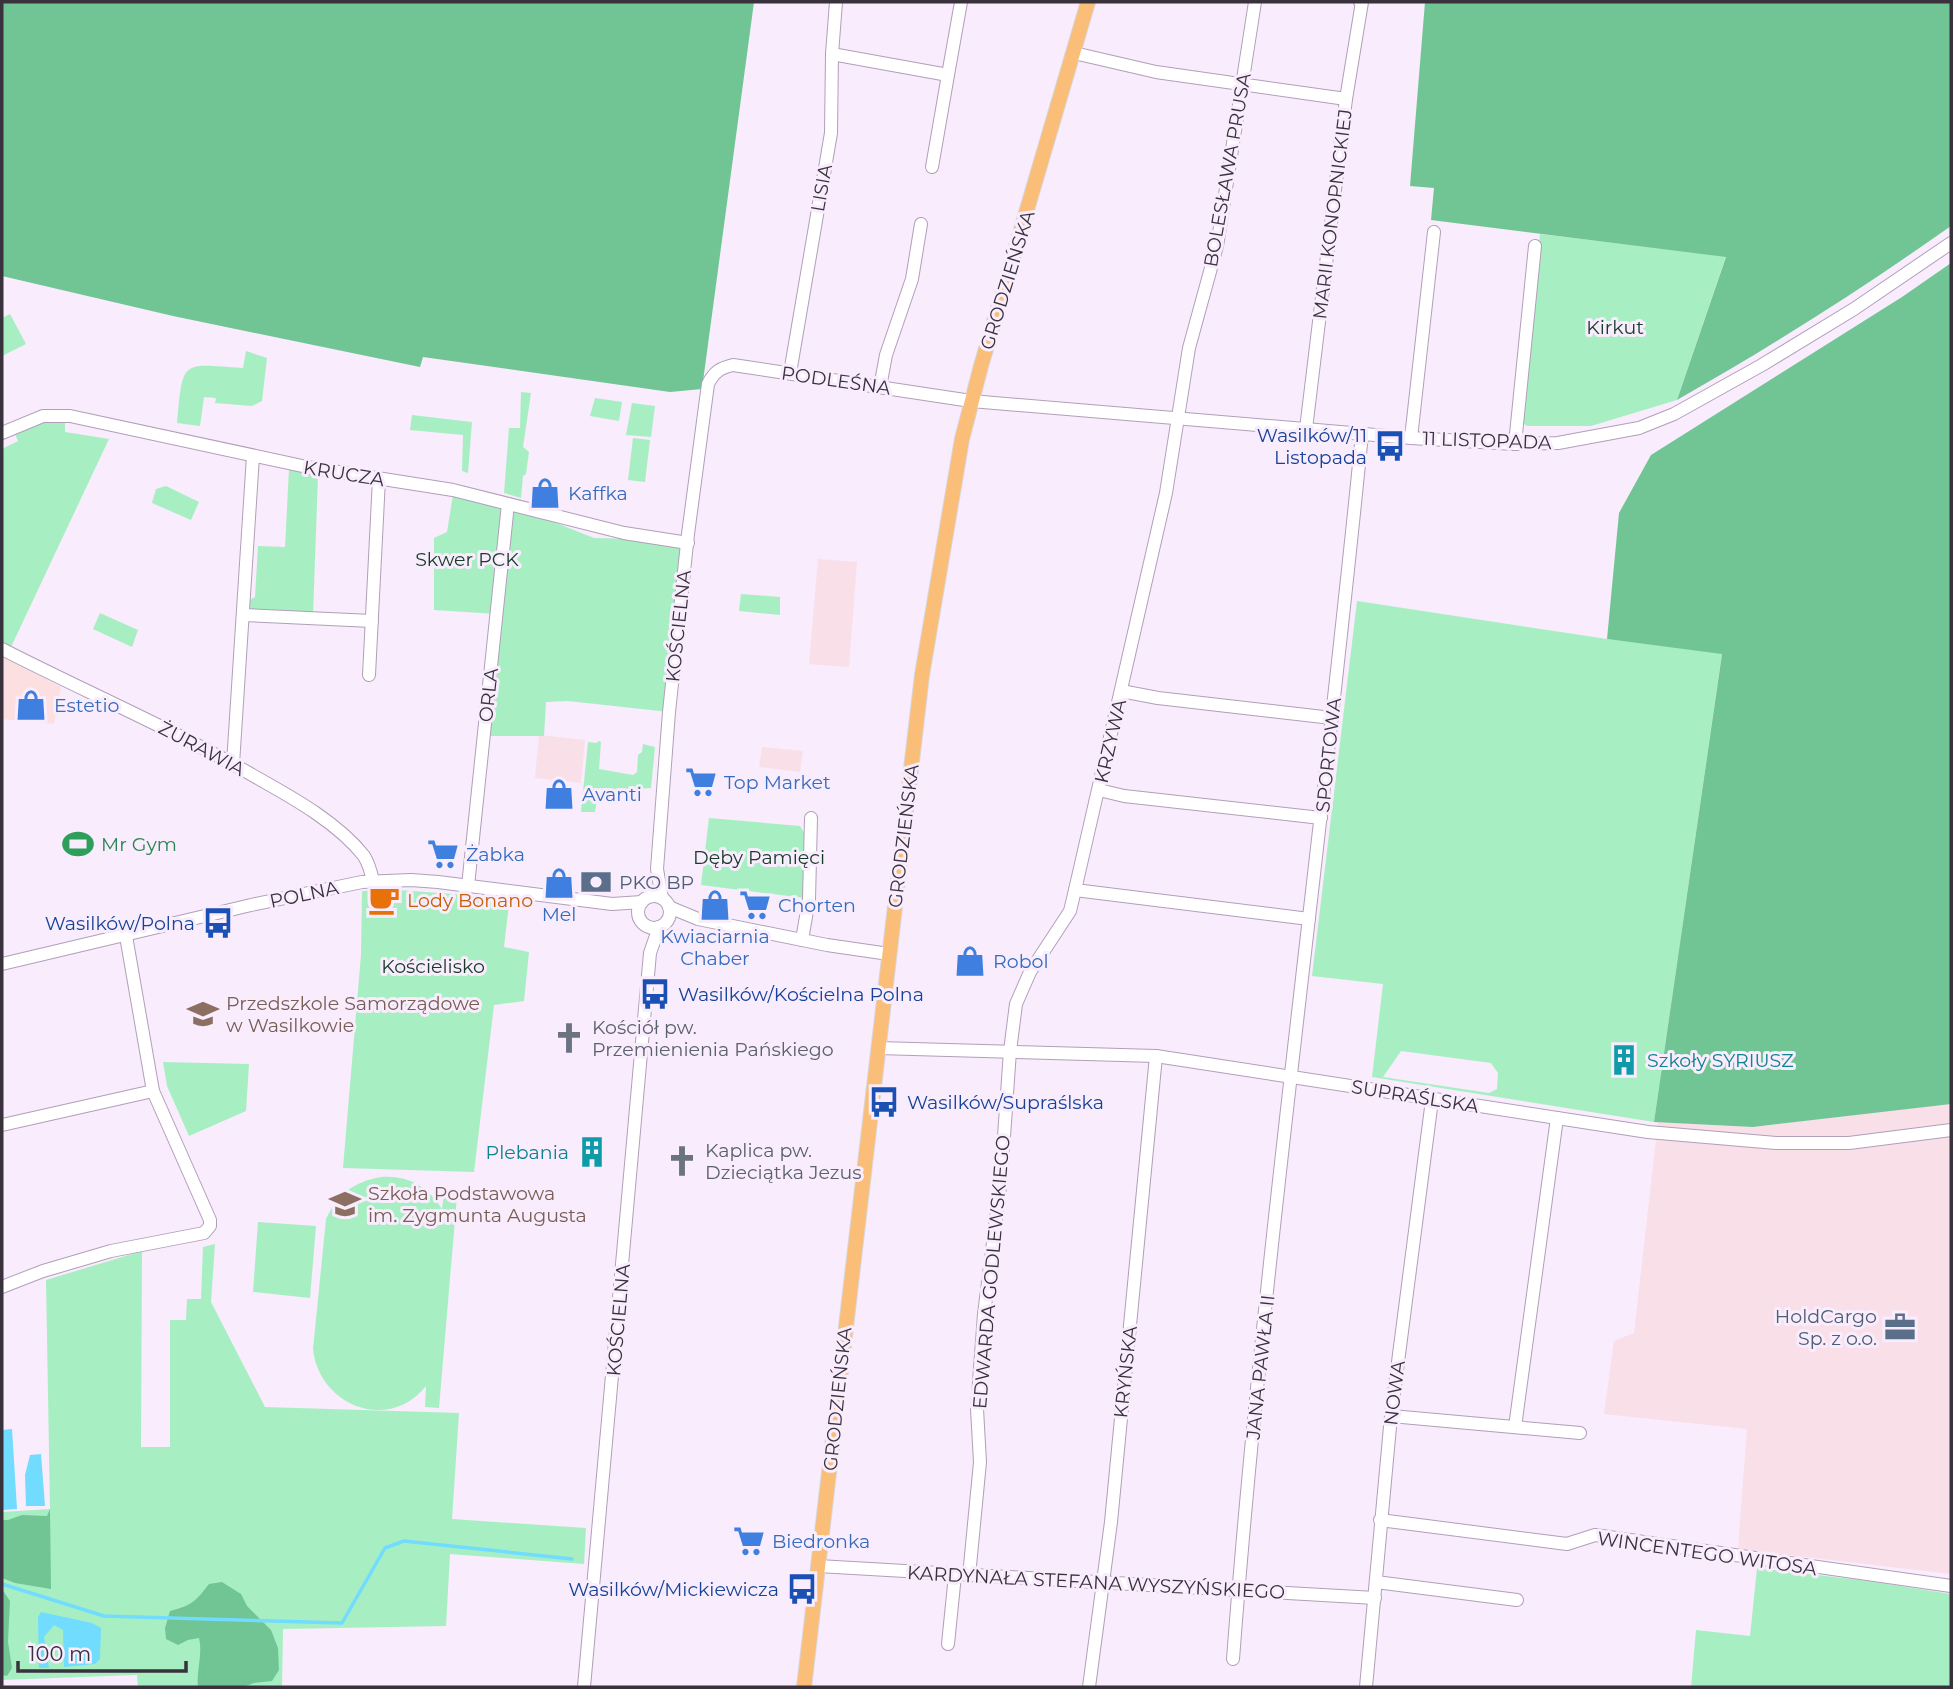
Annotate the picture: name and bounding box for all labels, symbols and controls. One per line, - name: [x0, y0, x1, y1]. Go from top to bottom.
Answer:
- street label: BOLESŁAWA PRUSA: [1199, 71, 1256, 269]
- street label: MARII KONOPNICKIEJ: [1308, 108, 1357, 320]
- street label: LISIA: [806, 162, 837, 214]
- street label: GRODZIEŃSKA: [975, 207, 1040, 353]
- park label: Kirkut: [1586, 316, 1644, 339]
- street label: PODLEŚNA: [780, 361, 892, 400]
- place label: Wasilków/11 Listopada: [1257, 424, 1367, 469]
- street label: 11 LISTOPADA: [1422, 427, 1552, 454]
- bus stop icon: Wasilków/11 Listopada: [1373, 429, 1407, 463]
- street label: KRUCZA: [302, 456, 386, 491]
- shop icon: Kaffka: [528, 476, 562, 510]
- place label: Kaffka: [568, 482, 628, 505]
- park label: Skwer PCK: [415, 548, 519, 571]
- street label: KOŚCIELNA: [661, 569, 696, 683]
- street label: ORLA: [474, 666, 503, 723]
- shop icon: Estetio: [14, 688, 48, 722]
- place label: Estetio: [54, 694, 119, 717]
- street label: SPORTOWA: [1311, 696, 1346, 814]
- street label: KRZYWA: [1090, 697, 1131, 785]
- street label: ŻURAWIA: [155, 716, 249, 781]
- street label: GRODZIEŃSKA: [883, 763, 924, 909]
- supermarket icon: Top Market: [684, 765, 718, 799]
- place label: Top Market: [724, 771, 831, 794]
- shop icon: Avanti: [542, 777, 576, 811]
- place label: Avanti: [582, 783, 642, 806]
- sports icon: Mr Gym: [61, 827, 95, 861]
- place label: Mr Gym: [101, 833, 177, 856]
- supermarket icon: Żabka: [426, 837, 460, 871]
- place label: Żabka: [466, 843, 525, 866]
- park label: Dęby Pamięci: [693, 846, 825, 869]
- bank icon: PKO BP: [579, 865, 613, 899]
- shop icon: Mel: [542, 866, 576, 900]
- place label: PKO BP: [619, 871, 694, 894]
- street label: POLNA: [268, 876, 341, 913]
- cafe icon: Lody Bonano: [367, 883, 401, 917]
- shop icon: Kwiaciarnia Chaber: [698, 888, 732, 922]
- supermarket icon: Chorten: [738, 888, 772, 922]
- place label: Lody Bonano: [407, 889, 533, 912]
- place label: Chorten: [778, 894, 856, 917]
- place label: Mel: [542, 903, 576, 926]
- bus stop icon: Wasilków/Polna: [201, 906, 235, 940]
- place label: Wasilków/Polna: [45, 912, 195, 935]
- place label: Kwiaciarnia Chaber: [660, 925, 770, 970]
- shop icon: Robol: [953, 944, 987, 978]
- place label: Robol: [993, 950, 1049, 973]
- park label: Kościelisko: [381, 955, 485, 978]
- bus stop icon: Wasilków/Kościelna Polna: [638, 977, 672, 1011]
- place label: Wasilków/Kościelna Polna: [678, 983, 924, 1006]
- place label: Przedszkole Samorządowe w Wasilkowie: [226, 992, 480, 1037]
- school or university icon: Przedszkole Samorządowe w Wasilkowie: [186, 997, 220, 1031]
- place label: Kościół pw. Przemienienia Pańskiego: [592, 1016, 834, 1061]
- church icon: Kościół pw. Przemienienia Pańskiego: [552, 1021, 586, 1055]
- building icon: Szkoły SYRIUSZ: [1607, 1043, 1641, 1077]
- place label: Szkoły SYRIUSZ: [1647, 1049, 1794, 1072]
- street label: SUPRAŚLSKA: [1350, 1075, 1481, 1118]
- bus stop icon: Wasilków/Supraślska: [867, 1085, 901, 1119]
- place label: Wasilków/Supraślska: [907, 1091, 1104, 1114]
- street label: EDWARDA GODLEWSKIEGO: [968, 1134, 1015, 1410]
- building icon: Plebania: [575, 1135, 609, 1169]
- place label: Kaplica pw. Dzieciątka Jezus: [705, 1139, 862, 1184]
- place label: Plebania: [486, 1141, 569, 1164]
- church icon: Kaplica pw. Dzieciątka Jezus: [665, 1144, 699, 1178]
- place label: Szkoła Podstawowa im. Zygmunta Augusta: [368, 1182, 587, 1227]
- school or university icon: Szkoła Podstawowa im. Zygmunta Augusta: [328, 1187, 362, 1221]
- street label: KOŚCIELNA: [602, 1263, 635, 1377]
- street label: JANA PAWŁA II: [1241, 1294, 1280, 1441]
- place label: HoldCargo Sp. z o.o.: [1775, 1305, 1877, 1350]
- office icon: HoldCargo Sp. z o.o.: [1883, 1310, 1917, 1344]
- street label: KRYŃSKA: [1109, 1324, 1142, 1419]
- street label: GRODZIEŃSKA: [819, 1326, 857, 1472]
- street label: NOWA: [1379, 1359, 1410, 1427]
- supermarket icon: Biedronka: [732, 1524, 766, 1558]
- street label: WINCENTEGO WITOSA: [1596, 1527, 1818, 1580]
- place label: Biedronka: [772, 1530, 870, 1553]
- street label: KARDYNAŁA STEFANA WYSZYŃSKIEGO: [906, 1561, 1286, 1604]
- bus stop icon: Wasilków/Mickiewicza: [785, 1572, 819, 1606]
- place label: Wasilków/Mickiewicza: [568, 1578, 779, 1601]
- scale bar: [18, 1630, 186, 1674]
- text: 100 m: [28, 1641, 91, 1666]

